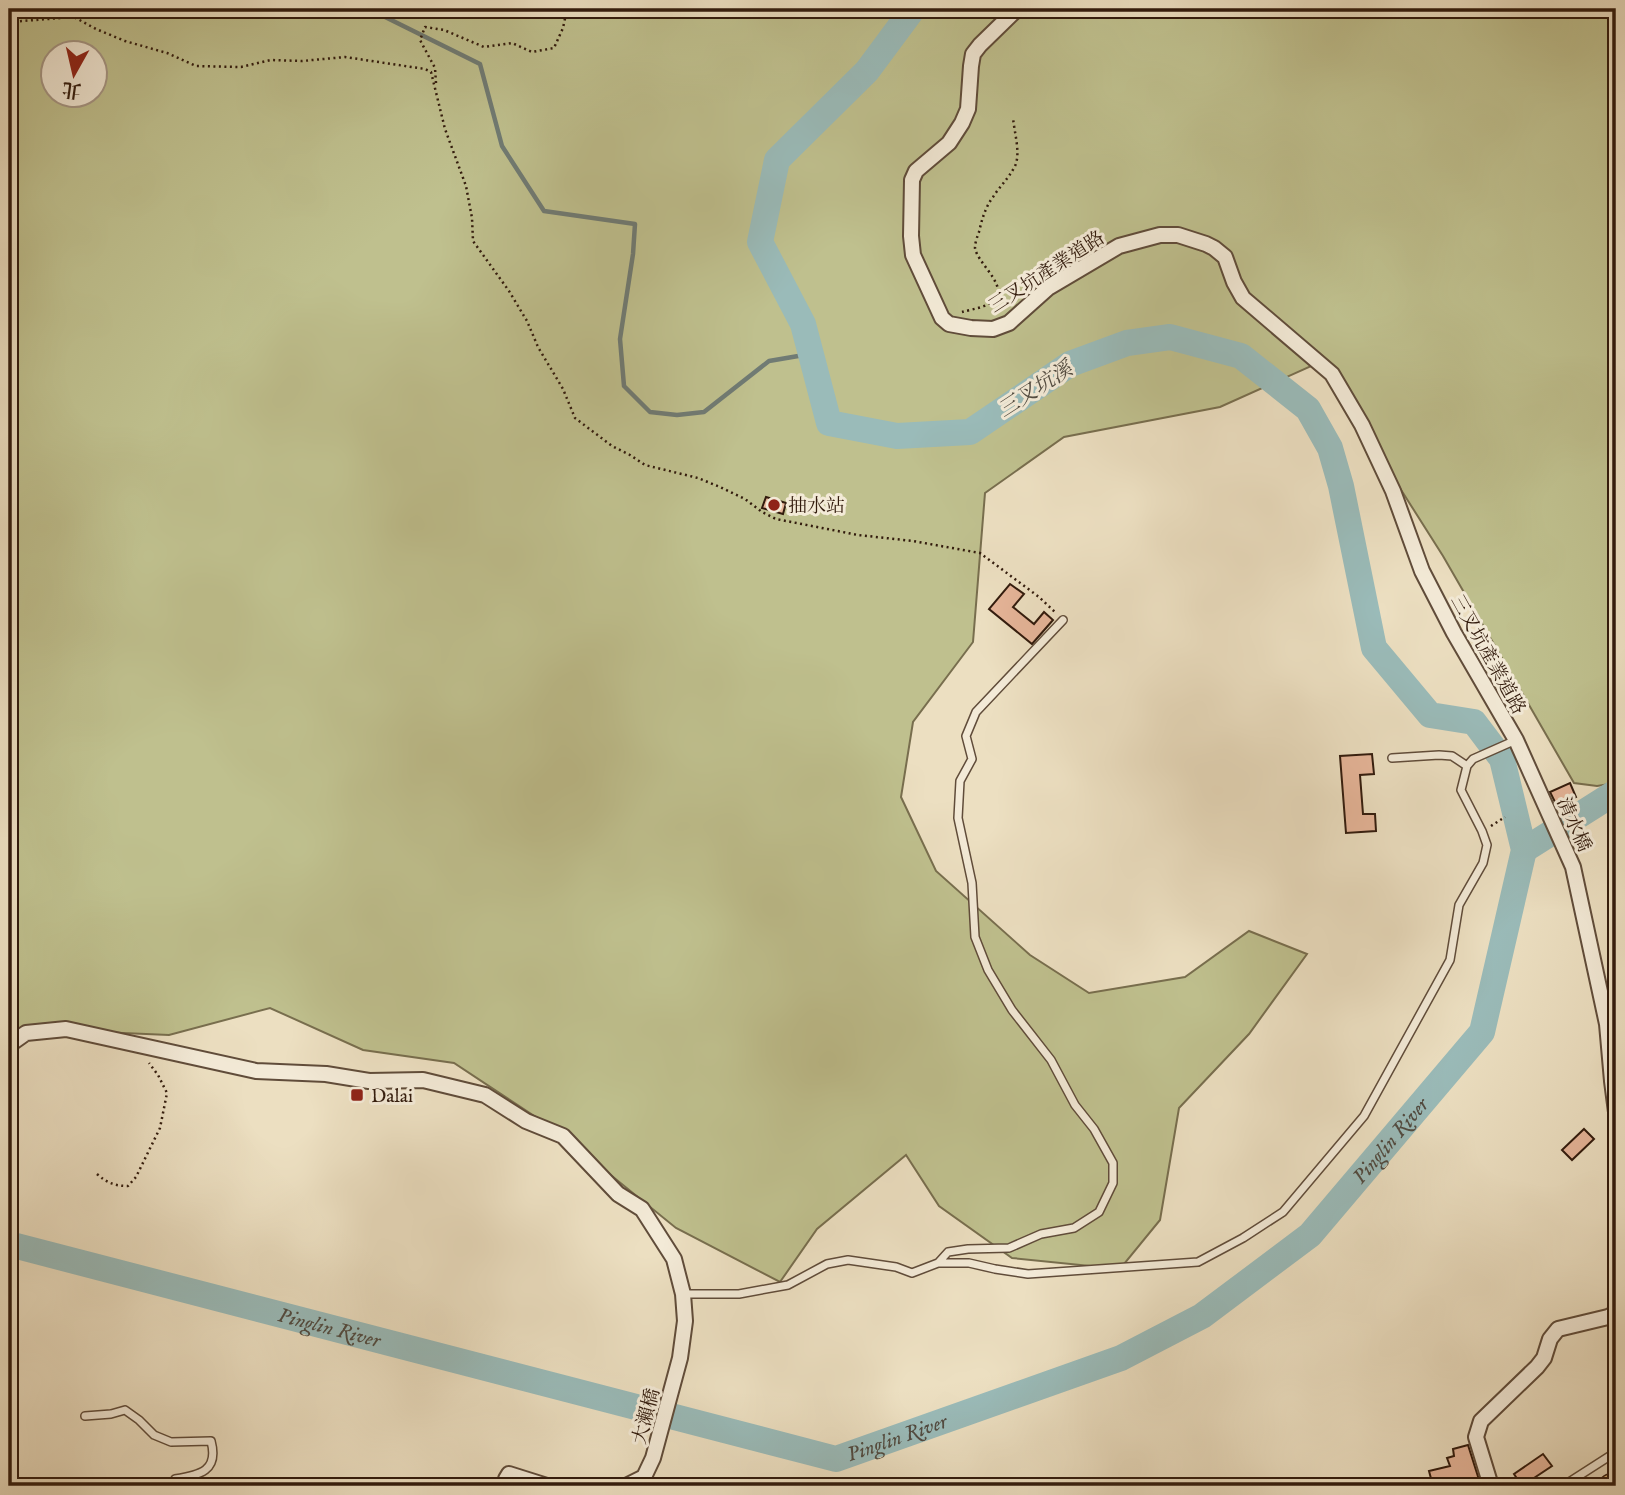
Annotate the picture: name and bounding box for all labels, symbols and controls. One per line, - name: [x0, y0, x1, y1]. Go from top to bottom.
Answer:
- north arrow: [38, 38, 108, 108]
- text: 北: [61, 76, 83, 102]
- street label: 三叉坑產業道路: [985, 226, 1109, 319]
- water label: 三叉坑溪: [993, 355, 1080, 424]
- place label: 抽水站: [788, 495, 845, 519]
- marker: 抽水站: [766, 497, 782, 513]
- street label: 三叉坑產業道路: [1445, 591, 1530, 719]
- street label: 清水橋: [1551, 794, 1596, 856]
- place label: Dalai: [371, 1085, 413, 1109]
- marker: Dalai: [349, 1087, 365, 1103]
- water label: Pinglin River: [1347, 1092, 1436, 1190]
- water label: Pinglin River: [275, 1302, 384, 1355]
- street label: 大瀨橋: [628, 1386, 666, 1447]
- water label: Pinglin River: [843, 1408, 952, 1469]

